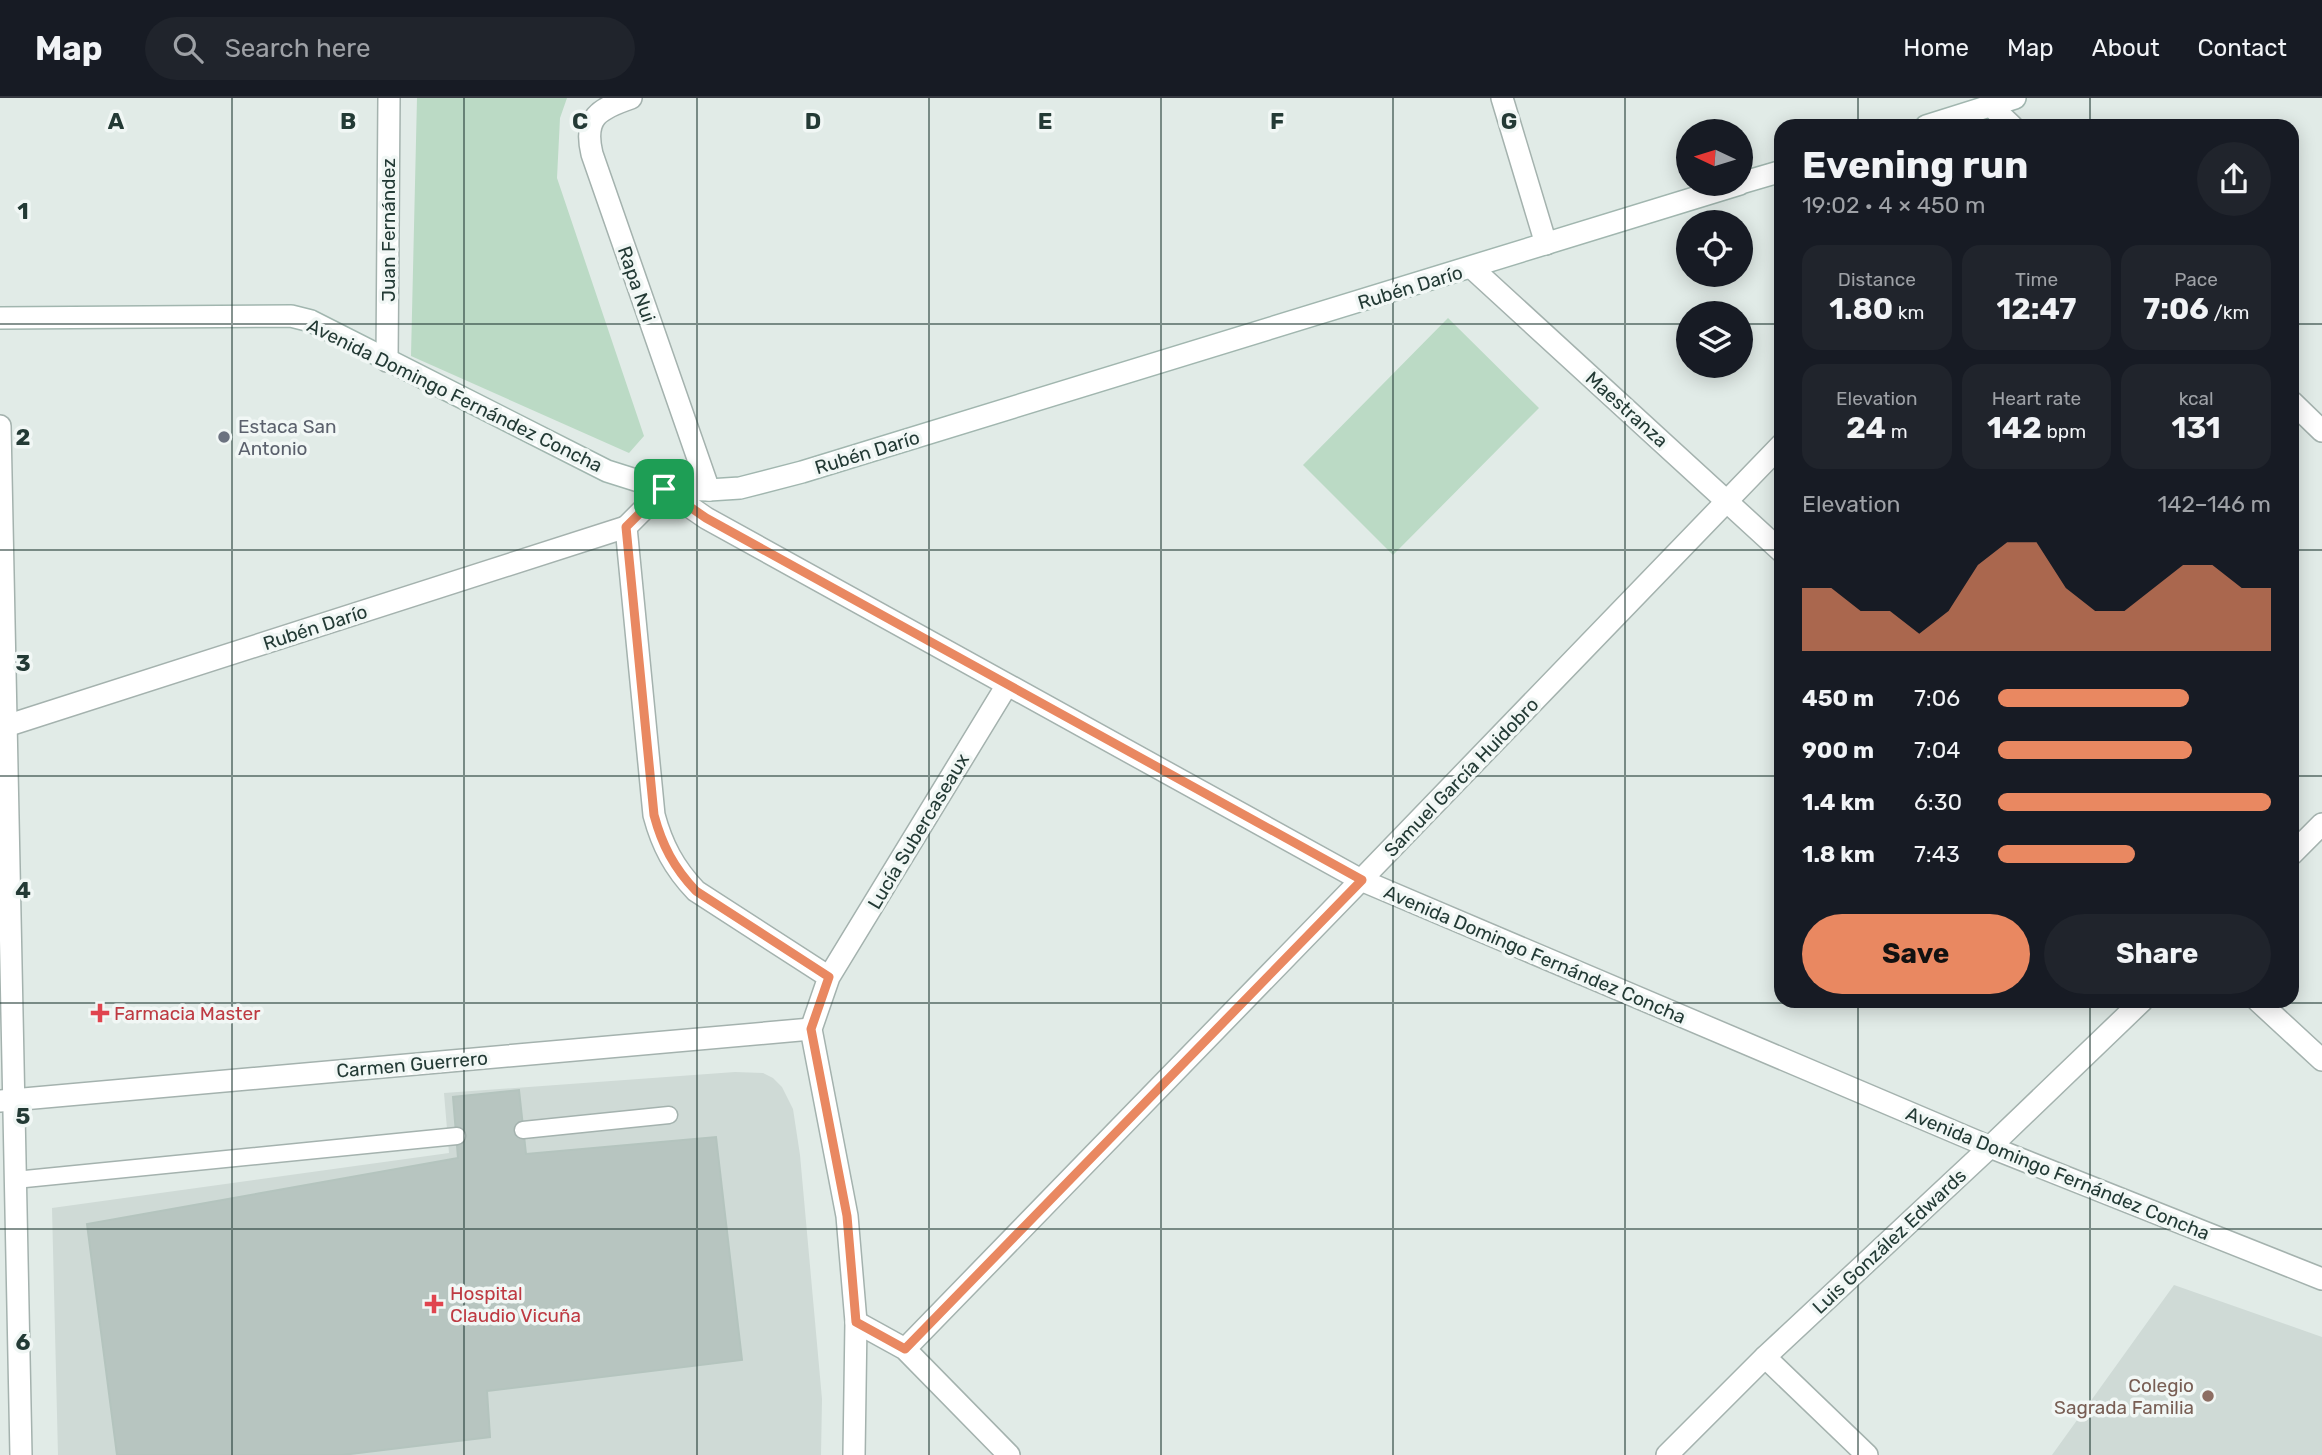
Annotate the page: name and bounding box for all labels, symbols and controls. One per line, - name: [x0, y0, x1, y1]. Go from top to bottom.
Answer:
- search box: [145, 17, 635, 80]
- text: Map: [35, 29, 103, 68]
- icon: search: [169, 29, 207, 67]
- text: Search here: [225, 33, 370, 64]
- text: Home: [1903, 34, 1969, 62]
- text: Map: [2007, 34, 2054, 62]
- text: About: [2092, 34, 2160, 62]
- text: Contact: [2198, 34, 2287, 62]
- text: A: [108, 107, 125, 135]
- text: B: [340, 107, 356, 135]
- text: C: [572, 107, 588, 135]
- text: D: [805, 107, 821, 135]
- text: E: [1038, 107, 1052, 135]
- text: F: [1270, 107, 1284, 135]
- text: G: [1501, 107, 1517, 135]
- north arrow: [1676, 119, 1754, 196]
- map controls: [1676, 119, 1753, 378]
- text: Evening run: [1802, 142, 2028, 188]
- button: share: [2197, 142, 2271, 216]
- street label: Juan Fernández: [377, 158, 400, 302]
- text: 19:02 · 4 × 450 m: [1802, 191, 1985, 219]
- text: 1: [17, 197, 29, 225]
- button: locate: [1676, 210, 1753, 287]
- street label: Rapa Nui: [613, 243, 660, 325]
- street label: Rubén Darío: [1355, 261, 1465, 314]
- text: Distance: [1838, 268, 1916, 291]
- text: Time: [2015, 268, 2058, 291]
- text: Pace: [2174, 268, 2218, 291]
- text: 1.80: [1829, 291, 1893, 327]
- text: 12:47: [1996, 291, 2077, 327]
- text: 7:06: [2143, 291, 2209, 327]
- button: layers: [1676, 301, 1753, 378]
- text: km: [1893, 301, 1925, 324]
- text: /km: [2209, 301, 2249, 324]
- street label: Avenida Domingo Fernández Concha: [303, 314, 606, 477]
- street label: Maestranza: [1581, 367, 1672, 452]
- text: Elevation: [1836, 387, 1918, 410]
- text: Heart rate: [1992, 387, 2081, 410]
- text: kcal: [2179, 387, 2214, 410]
- text: 24: [1846, 410, 1886, 446]
- text: 142: [1987, 410, 2042, 446]
- text: 131: [2172, 410, 2221, 446]
- place label: Estaca San Antonio: [238, 415, 337, 460]
- text: m: [1886, 420, 1908, 443]
- text: bpm: [2042, 420, 2086, 443]
- text: 2: [16, 423, 30, 451]
- street label: Rubén Darío: [812, 426, 922, 479]
- marker: Estaca San Antonio: [216, 429, 232, 445]
- pin: [634, 459, 694, 519]
- icon: arrive: [645, 470, 683, 508]
- text: Elevation: [1802, 490, 1901, 518]
- text: 142–146 m: [2157, 490, 2271, 518]
- street label: Rubén Darío: [260, 600, 370, 655]
- text: 3: [15, 649, 31, 677]
- text: 450 m: [1802, 684, 1874, 712]
- text: 7:06: [1914, 684, 1960, 712]
- street label: Samuel García Huidobro: [1379, 693, 1543, 862]
- text: 900 m: [1802, 736, 1874, 764]
- text: 7:04: [1914, 736, 1961, 764]
- street label: Lucía Subercaseaux: [863, 749, 974, 913]
- text: 1.4 km: [1802, 788, 1875, 816]
- text: 6:30: [1914, 788, 1962, 816]
- text: 1.8 km: [1802, 840, 1875, 868]
- text: 7:43: [1914, 840, 1960, 868]
- text: 4: [15, 876, 31, 904]
- street label: Avenida Domingo Fernández Concha: [1380, 880, 1689, 1029]
- button: Save: [1802, 914, 2030, 994]
- button: Share: [2044, 914, 2271, 994]
- place label: Farmacia Master: [114, 1002, 261, 1025]
- marker: Farmacia Master: [92, 1005, 108, 1021]
- street label: Carmen Guerrero: [335, 1046, 489, 1083]
- text: 5: [16, 1102, 31, 1130]
- street label: Avenida Domingo Fernández Concha: [1903, 1102, 2213, 1245]
- street label: Luis González Edwards: [1808, 1164, 1971, 1319]
- place label: Hospital Claudio Vicuña: [450, 1282, 581, 1327]
- marker: Hospital Claudio Vicuña: [424, 1294, 444, 1314]
- text: 6: [16, 1328, 31, 1356]
- place label: Colegio Sagrada Familia: [2054, 1374, 2194, 1419]
- marker: Colegio Sagrada Familia: [2200, 1388, 2216, 1404]

